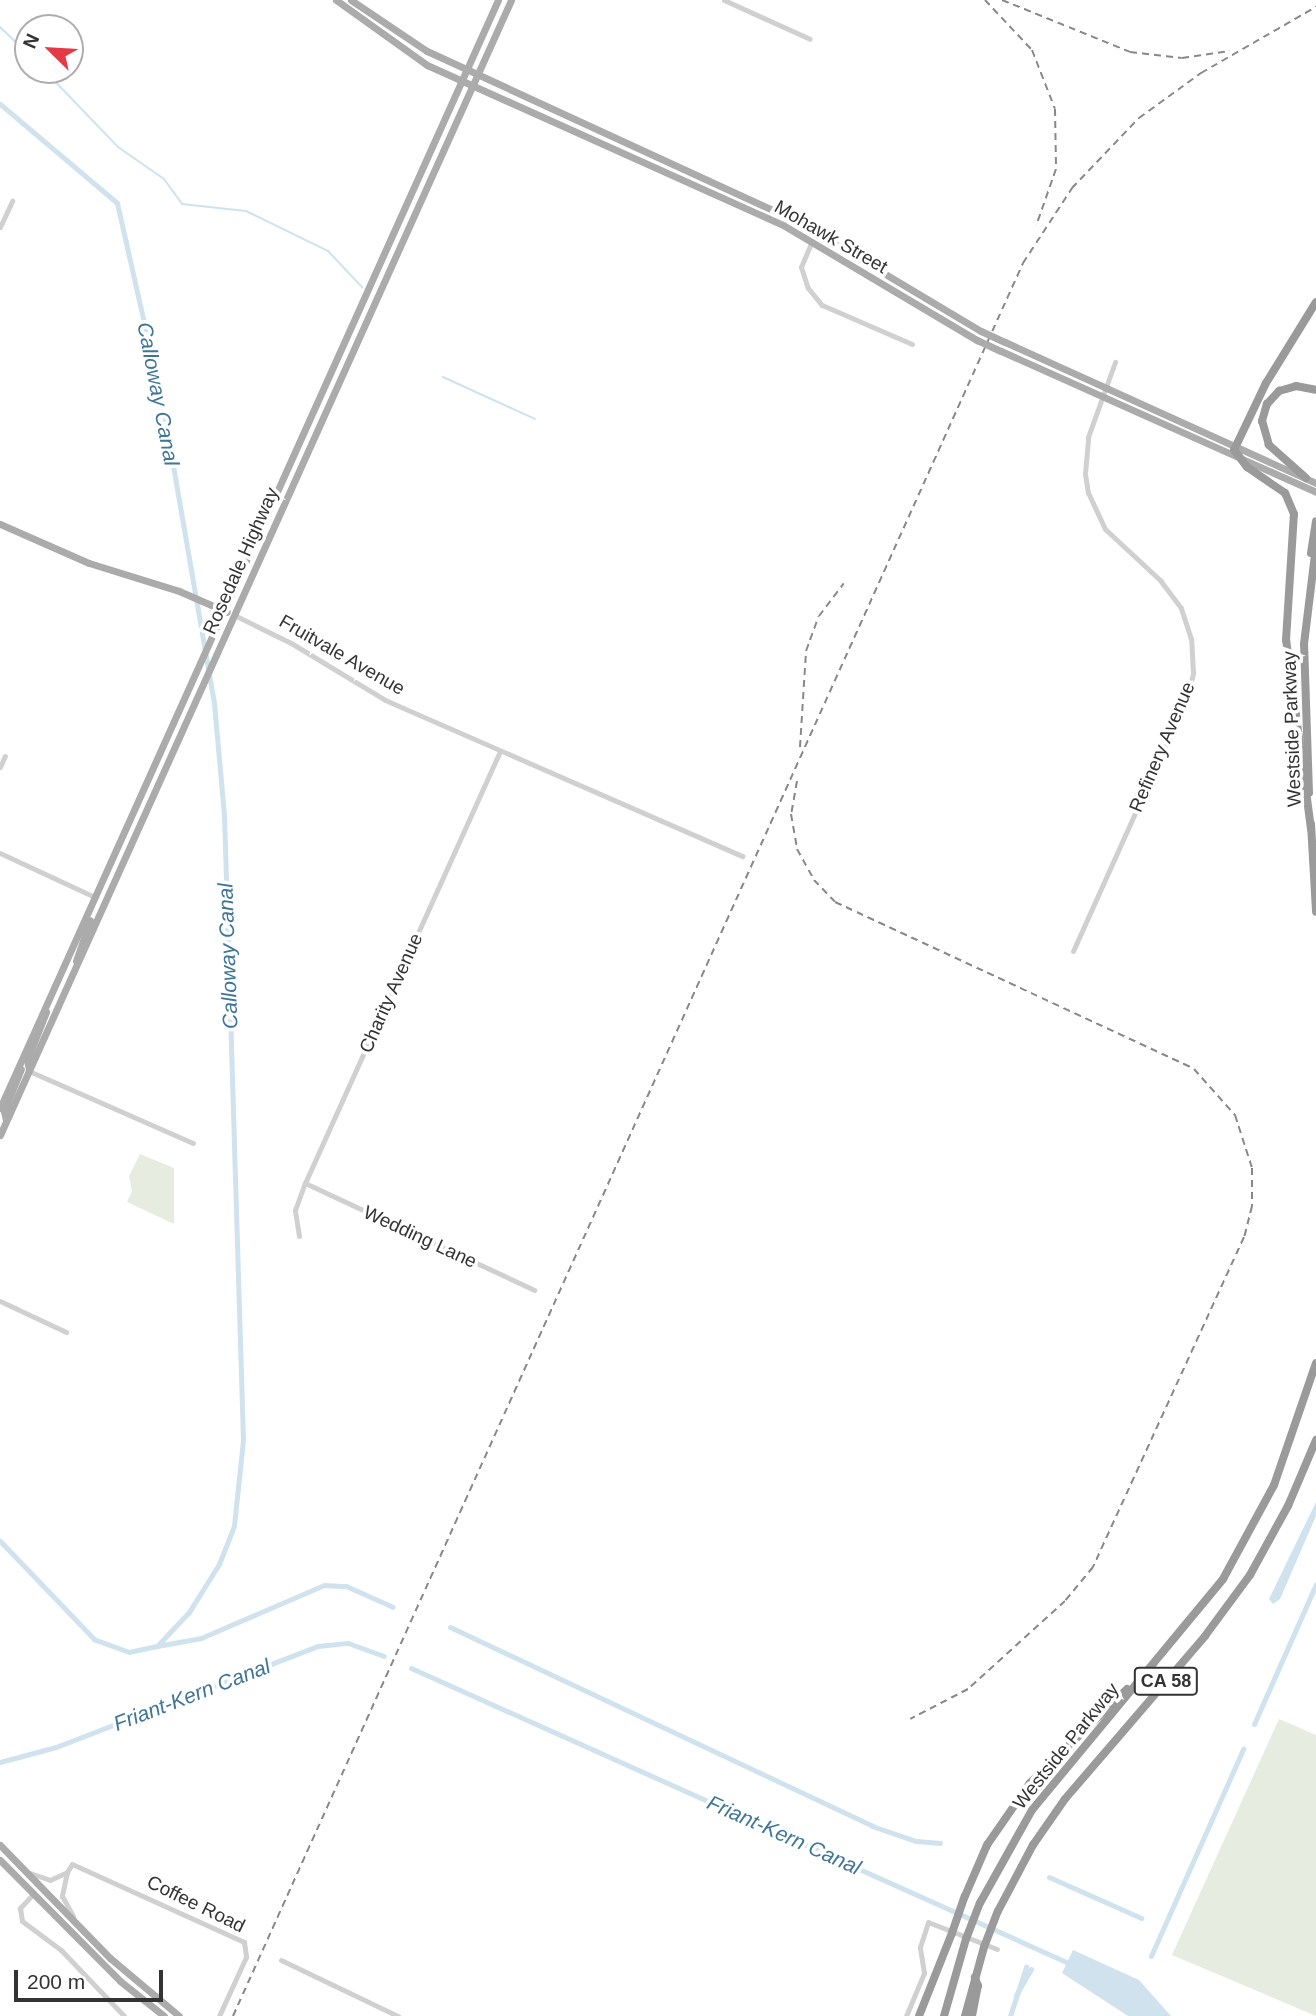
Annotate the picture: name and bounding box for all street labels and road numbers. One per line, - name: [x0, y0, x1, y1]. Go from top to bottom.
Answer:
- street label: Mohawk Street: [770, 195, 892, 279]
- street label: Rosedale Highway: [198, 484, 284, 638]
- street label: Fruitvale Avenue: [275, 610, 409, 700]
- street label: Westside Parkway: [1278, 651, 1306, 807]
- street label: Refinery Avenue: [1124, 678, 1200, 816]
- street label: Charity Avenue: [354, 929, 428, 1057]
- street label: Wedding Lane: [360, 1201, 480, 1273]
- road number: CA 58: [1133, 1666, 1199, 1696]
- street label: Westside Parkway: [1008, 1678, 1124, 1814]
- street label: Coffee Road: [143, 1870, 249, 1938]

